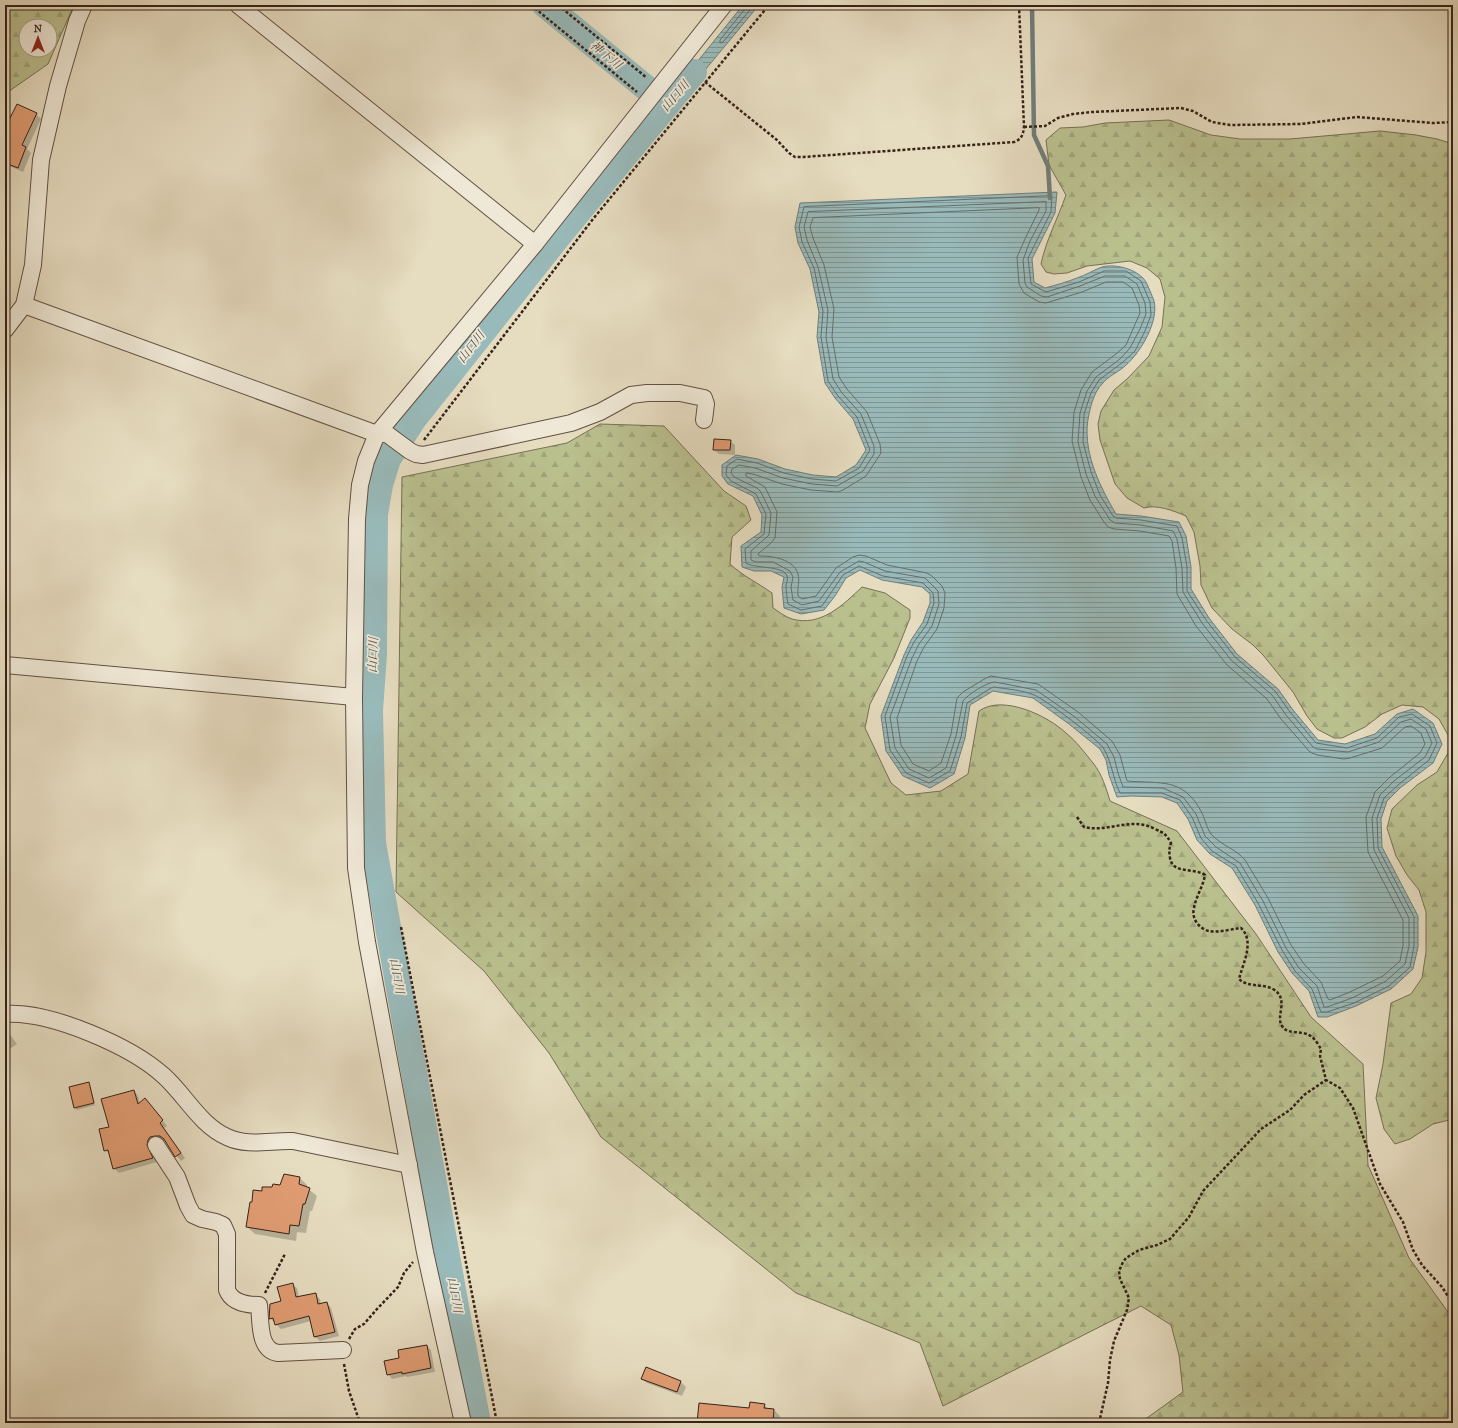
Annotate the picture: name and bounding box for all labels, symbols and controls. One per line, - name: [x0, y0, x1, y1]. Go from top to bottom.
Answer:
- north arrow: [18, 18, 58, 58]
- text: N: [34, 22, 43, 35]
- water label: 神下川: [588, 38, 626, 73]
- water label: 山口川: [658, 76, 693, 114]
- water label: 山口川: [454, 327, 489, 365]
- water label: 山口川: [365, 635, 381, 673]
- water label: 山口川: [387, 957, 407, 997]
- water label: 山口川: [445, 1276, 465, 1316]

